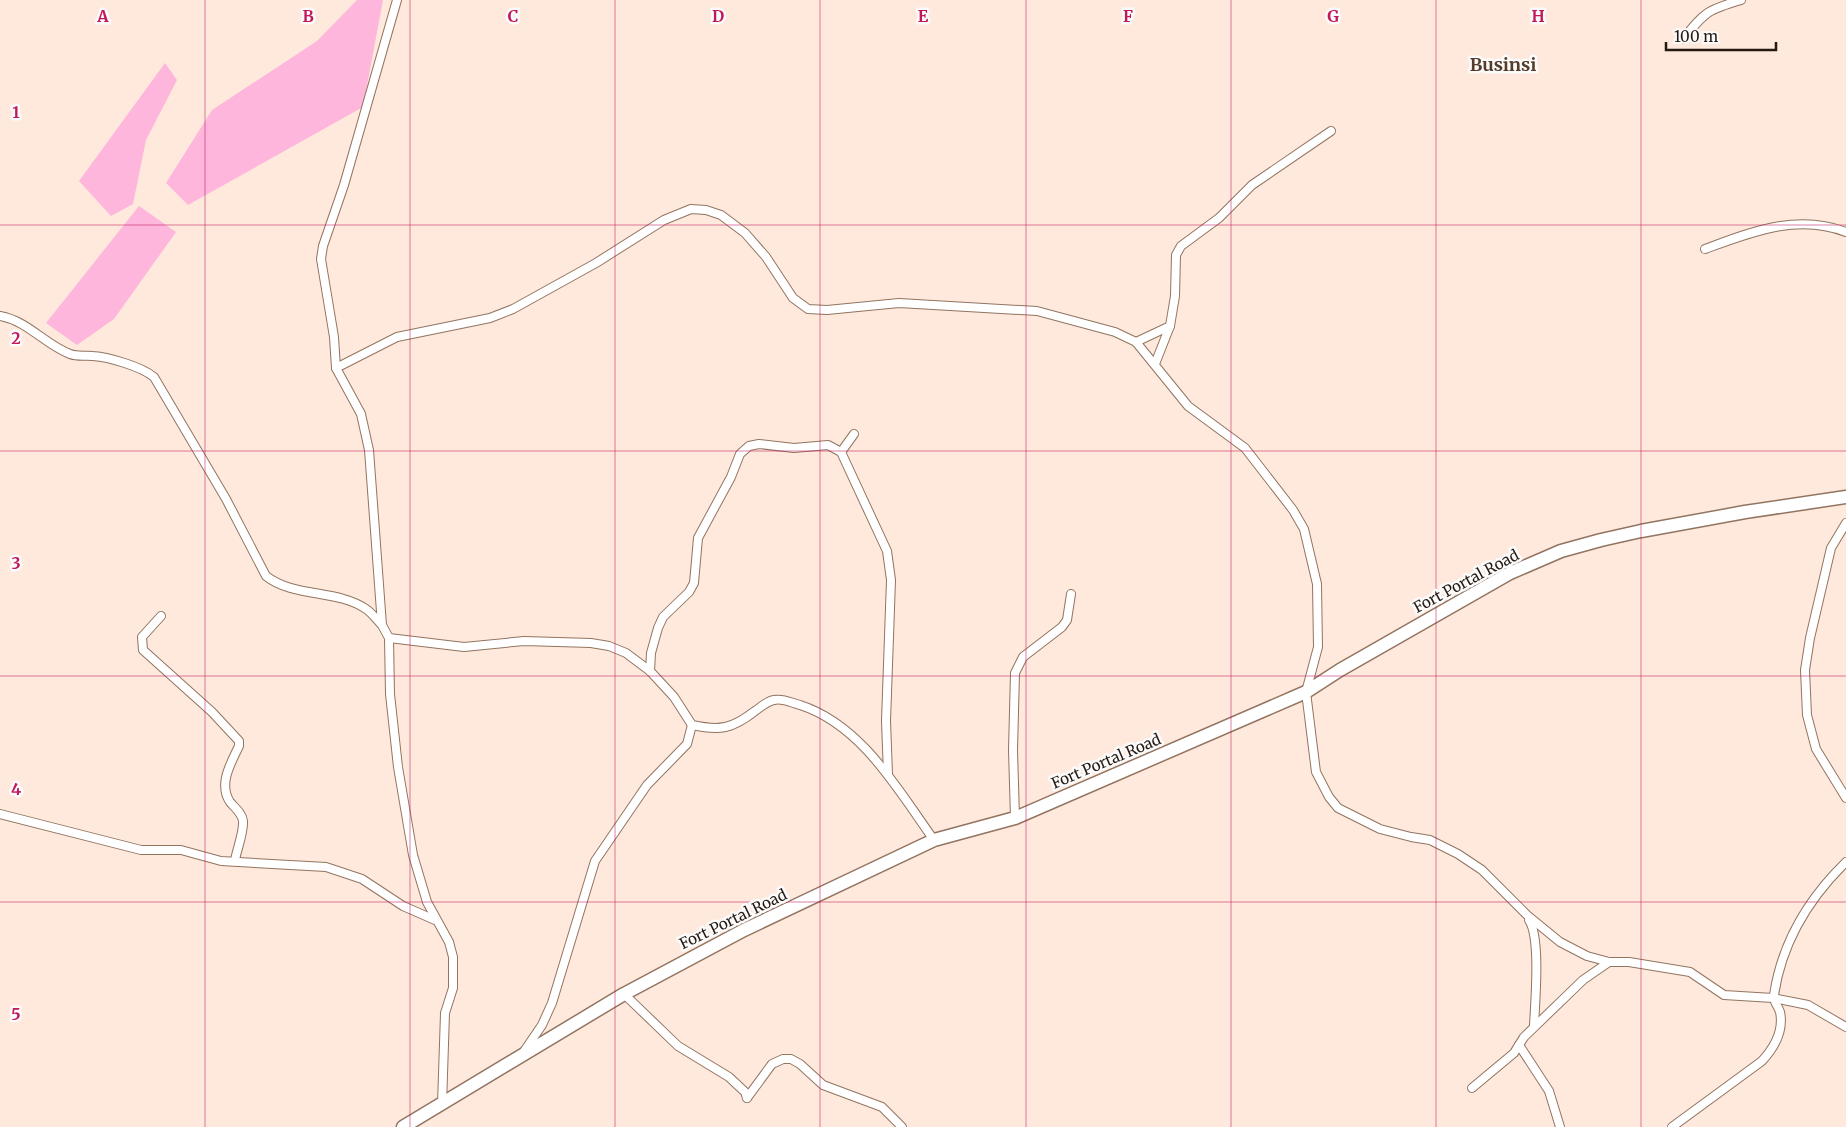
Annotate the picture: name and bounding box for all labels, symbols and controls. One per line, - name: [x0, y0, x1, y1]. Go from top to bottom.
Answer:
- text: A: [96, 6, 109, 26]
- text: B: [302, 6, 314, 26]
- text: C: [508, 6, 518, 26]
- text: D: [712, 6, 724, 26]
- text: E: [918, 6, 929, 26]
- text: F: [1123, 6, 1133, 26]
- text: G: [1327, 6, 1339, 26]
- text: H: [1531, 6, 1545, 26]
- scale bar: [1666, 20, 1776, 52]
- text: 100 m: [1674, 27, 1718, 46]
- district label: Businsi: [1470, 53, 1536, 76]
- text: 1: [12, 102, 20, 122]
- text: 2: [11, 328, 21, 348]
- street label: Fort Portal Road: [1410, 545, 1522, 617]
- text: 3: [11, 553, 21, 573]
- street label: Fort Portal Road: [1048, 729, 1164, 793]
- text: 4: [11, 779, 21, 799]
- street label: Fort Portal Road: [676, 885, 790, 953]
- text: 5: [11, 1004, 21, 1024]

